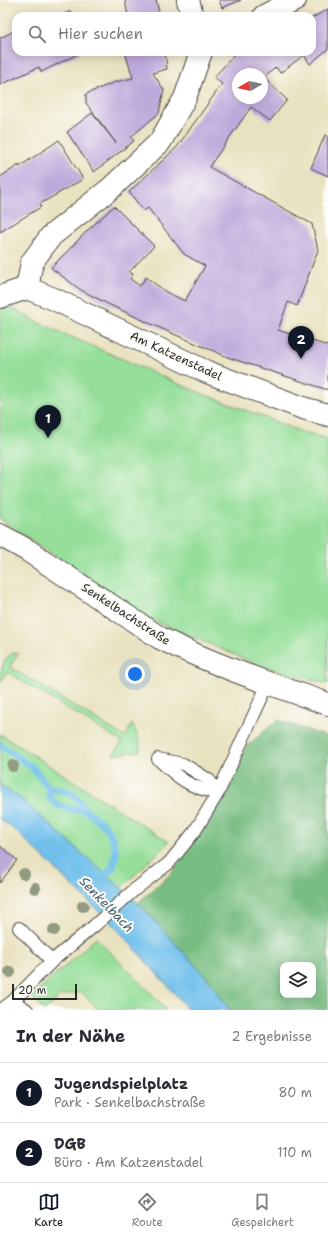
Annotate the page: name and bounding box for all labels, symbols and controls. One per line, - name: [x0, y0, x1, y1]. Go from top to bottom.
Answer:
- search box: [12, 12, 316, 56]
- icon: search: [26, 23, 48, 45]
- text: Hier suchen: [58, 24, 143, 44]
- north arrow: [232, 68, 268, 104]
- pin: 2: [288, 326, 314, 359]
- street label: Am Katzenstadel: [127, 328, 225, 384]
- pin: 1: [35, 405, 61, 438]
- street label: Senkelbachstraße: [79, 579, 174, 649]
- your location: [125, 664, 145, 684]
- water label: Senkelbach: [76, 873, 138, 936]
- map controls: [280, 962, 316, 998]
- button: layers: [280, 962, 316, 998]
- scale bar: [12, 982, 77, 1001]
- text: 20 m: [18, 983, 46, 998]
- text: In der Nähe: [16, 1025, 125, 1047]
- text: 2 Ergebnisse: [232, 1028, 312, 1045]
- text: Jugendspielplatz: [54, 1074, 188, 1094]
- text: 1: [26, 1084, 32, 1101]
- text: 80 m: [278, 1084, 312, 1101]
- text: Park · Senkelbachstraße: [54, 1094, 206, 1111]
- text: DGB: [54, 1134, 86, 1154]
- text: 2: [24, 1144, 34, 1161]
- text: 110 m: [277, 1144, 312, 1161]
- text: Büro · Am Katzenstadel: [54, 1154, 203, 1171]
- tab: Karte: [34, 1191, 63, 1230]
- tab: Route: [132, 1191, 163, 1230]
- tab: Gespeichert: [231, 1191, 294, 1230]

